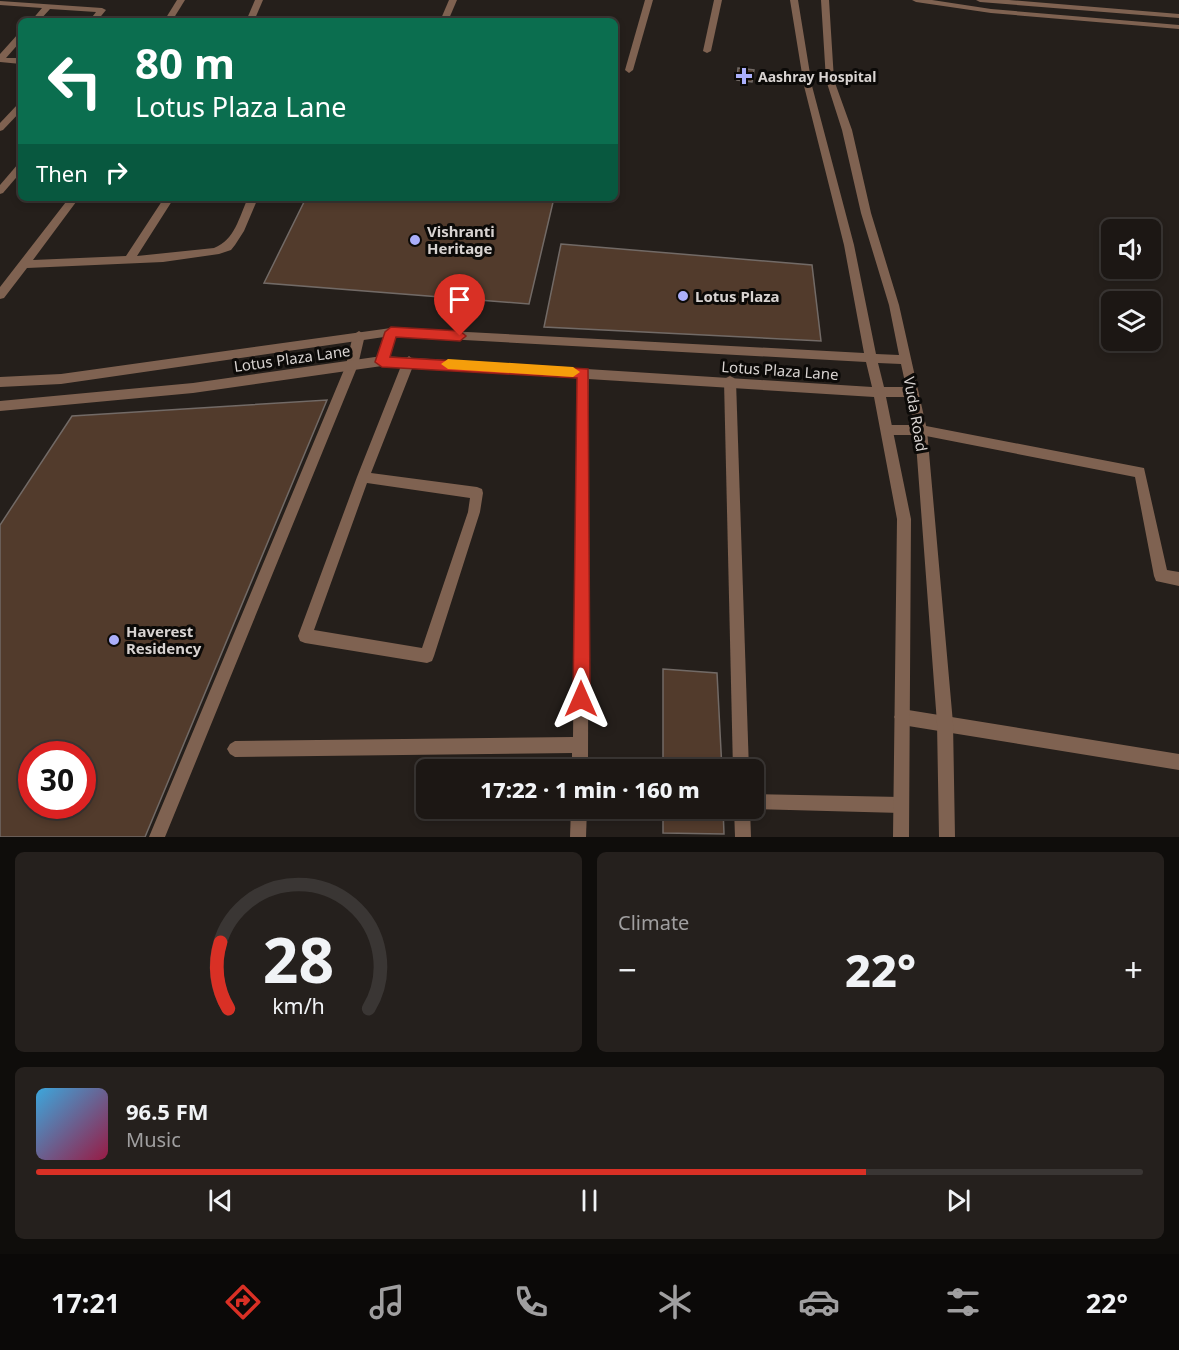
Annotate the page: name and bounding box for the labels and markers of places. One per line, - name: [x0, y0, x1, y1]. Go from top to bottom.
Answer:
- marker: Aashray Hospital: [735, 67, 753, 85]
- place label: Aashray Hospital: [758, 67, 876, 86]
- place label: Vishranti Heritage: [427, 221, 495, 258]
- marker: Vishranti Heritage: [408, 233, 422, 247]
- pin: [434, 274, 485, 336]
- place label: Lotus Plaza: [695, 286, 780, 306]
- marker: Lotus Plaza: [676, 289, 690, 303]
- place label: Haverest Residency: [126, 621, 202, 658]
- marker: Haverest Residency: [107, 633, 121, 647]

